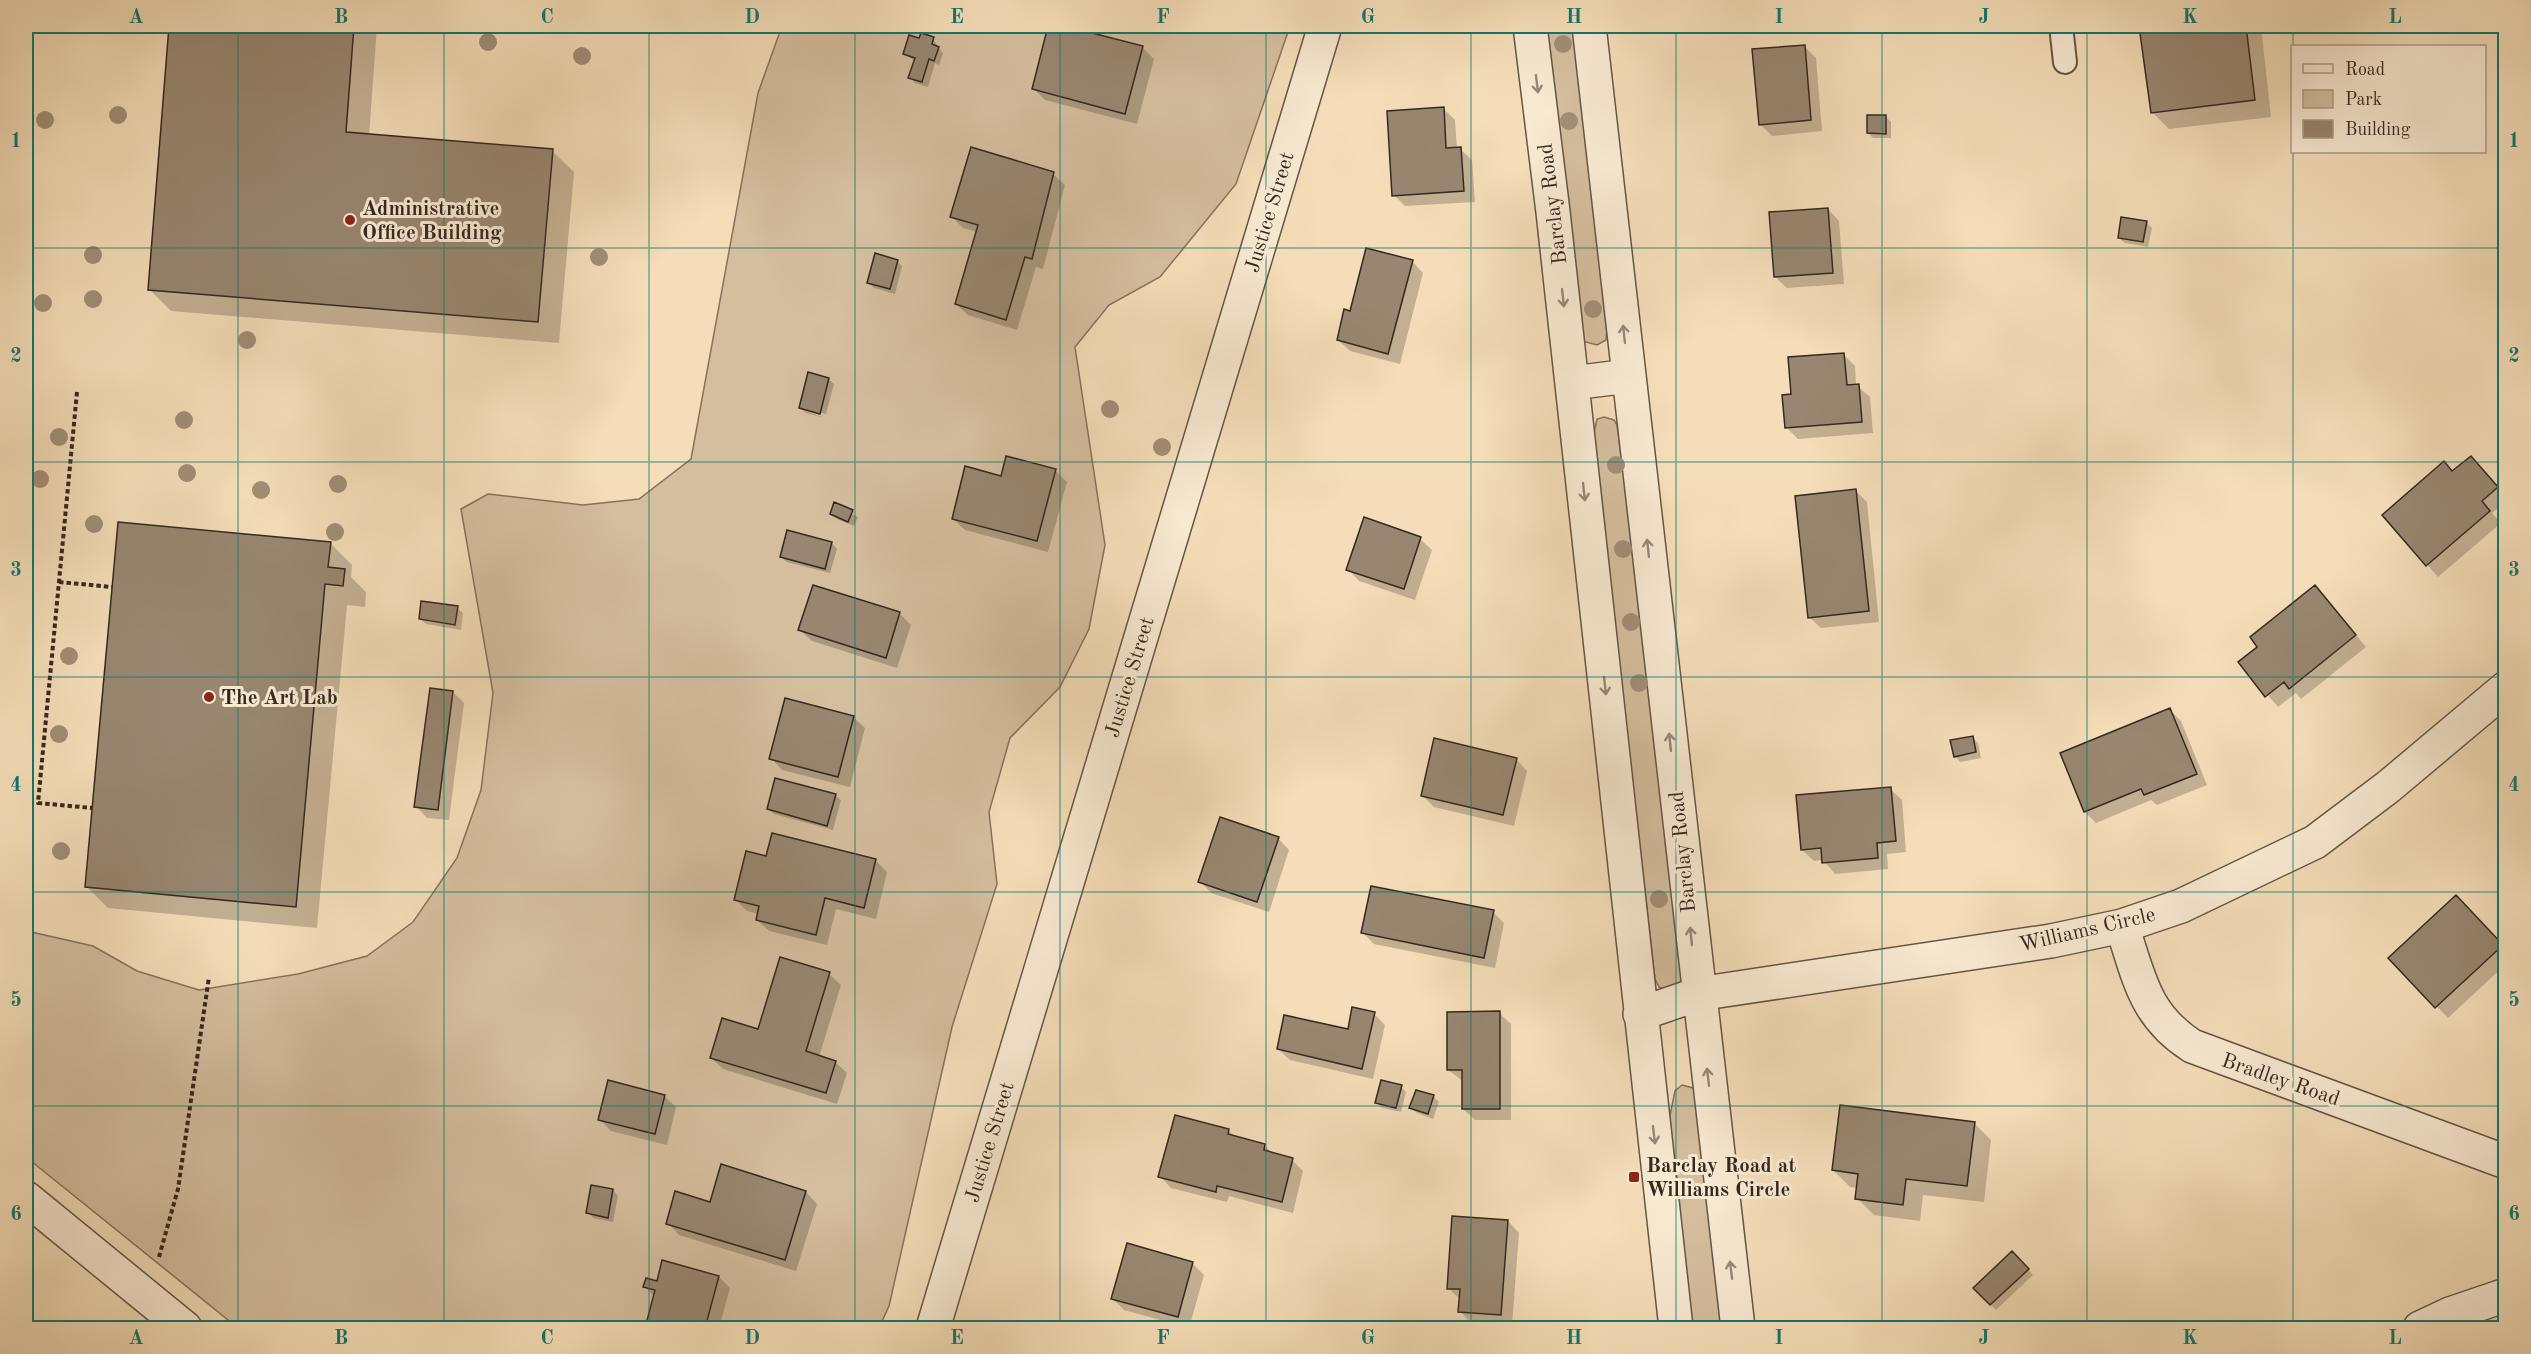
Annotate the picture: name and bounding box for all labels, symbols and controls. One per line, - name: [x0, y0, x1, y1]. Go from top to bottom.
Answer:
- text: A: [128, 8, 144, 28]
- text: B: [334, 8, 348, 28]
- text: C: [540, 8, 554, 28]
- text: D: [744, 8, 760, 28]
- text: E: [950, 8, 964, 28]
- text: F: [1156, 8, 1170, 28]
- text: G: [1361, 8, 1375, 28]
- text: H: [1566, 8, 1582, 28]
- text: I: [1775, 8, 1783, 28]
- text: J: [1979, 8, 1990, 28]
- text: K: [2182, 8, 2198, 28]
- text: L: [2388, 8, 2402, 28]
- legend: [2291, 45, 2486, 153]
- text: Road: [2345, 61, 2385, 79]
- one-way arrow: [1532, 73, 1543, 93]
- text: Park: [2345, 91, 2382, 109]
- text: Building: [2345, 121, 2411, 139]
- text: 1: [10, 132, 22, 152]
- text: 1: [2508, 132, 2520, 152]
- street label: Barclay Road: [1536, 142, 1571, 266]
- street label: Justice Street: [1242, 150, 1299, 275]
- place label: Administrative Office Building: [362, 199, 502, 244]
- marker: Administrative Office Building: [343, 213, 357, 227]
- one-way arrow: [1558, 288, 1569, 307]
- one-way arrow: [1618, 324, 1629, 344]
- text: 2: [10, 347, 22, 367]
- text: 2: [2508, 347, 2520, 367]
- one-way arrow: [1579, 481, 1590, 501]
- one-way arrow: [1642, 539, 1653, 559]
- text: 3: [10, 561, 22, 581]
- text: 3: [2508, 561, 2520, 581]
- street label: Justice Street: [1102, 615, 1159, 740]
- one-way arrow: [1600, 675, 1611, 695]
- place label: The Art Lab: [221, 688, 338, 709]
- marker: The Art Lab: [202, 690, 216, 704]
- one-way arrow: [1664, 733, 1675, 752]
- text: 4: [10, 776, 22, 796]
- text: 4: [2508, 776, 2520, 796]
- street label: Barclay Road: [1667, 790, 1700, 914]
- street label: Williams Circle: [2017, 905, 2157, 956]
- one-way arrow: [1686, 926, 1697, 946]
- text: 5: [10, 990, 22, 1011]
- text: 5: [2508, 990, 2520, 1011]
- street label: Bradley Road: [2219, 1050, 2342, 1110]
- one-way arrow: [1702, 1067, 1713, 1087]
- street label: Justice Street: [962, 1080, 1019, 1205]
- one-way arrow: [1649, 1124, 1660, 1144]
- place label: Barclay Road at Williams Circle: [1646, 1156, 1796, 1201]
- marker: Barclay Road at Williams Circle: [1627, 1170, 1641, 1184]
- text: 6: [10, 1205, 22, 1225]
- text: 6: [2508, 1205, 2520, 1225]
- one-way arrow: [1726, 1261, 1737, 1281]
- text: A: [128, 1329, 144, 1349]
- text: B: [334, 1329, 348, 1349]
- text: C: [540, 1329, 554, 1349]
- text: D: [744, 1329, 760, 1349]
- text: E: [950, 1329, 964, 1349]
- text: F: [1156, 1329, 1170, 1349]
- text: G: [1361, 1329, 1375, 1349]
- text: H: [1566, 1329, 1582, 1349]
- text: I: [1775, 1329, 1783, 1349]
- text: J: [1979, 1329, 1990, 1349]
- text: K: [2182, 1329, 2198, 1349]
- text: L: [2388, 1329, 2402, 1349]

